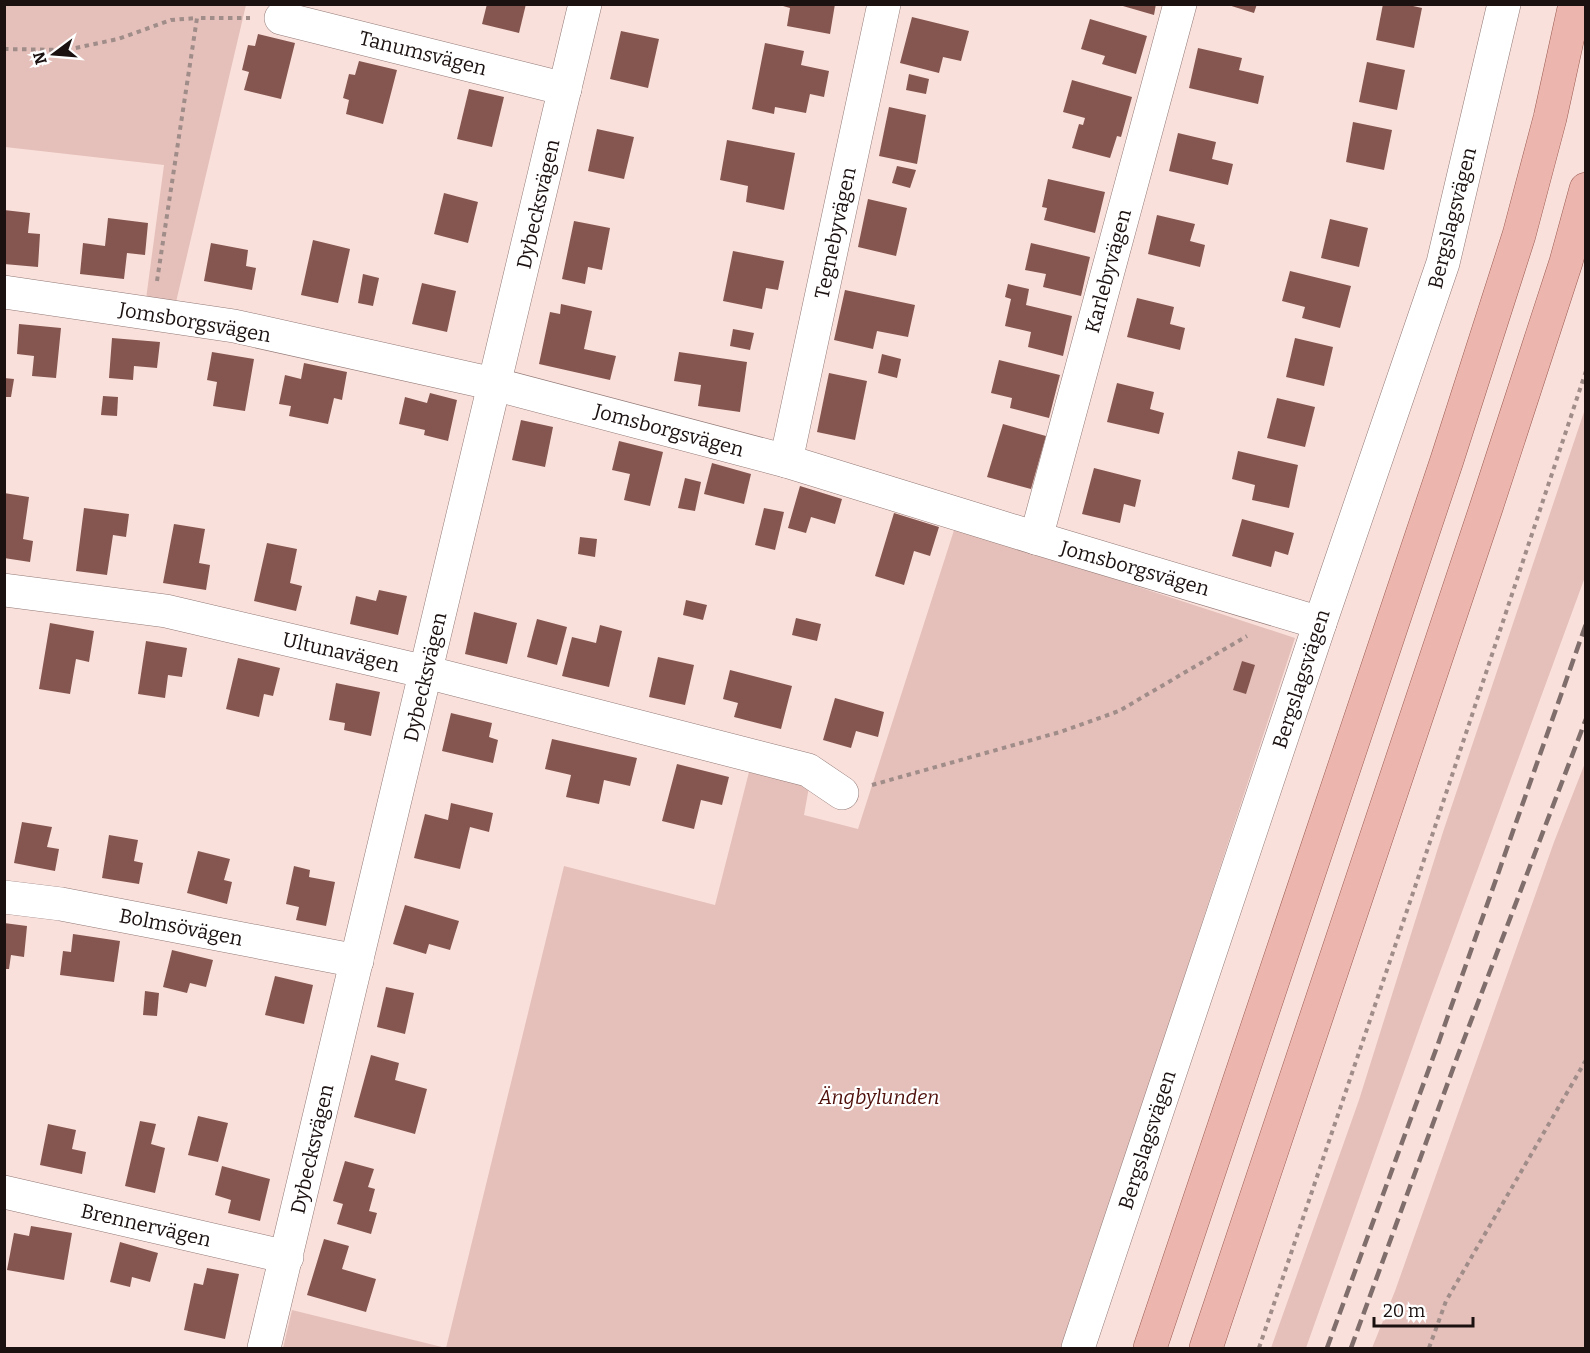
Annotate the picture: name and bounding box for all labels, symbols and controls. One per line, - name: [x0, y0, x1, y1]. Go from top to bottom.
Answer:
- north arrow: [24, 24, 84, 84]
- street label: Tanumsvägen: [357, 26, 490, 81]
- text: N: [29, 49, 51, 67]
- street label: Dybecksvägen: [511, 136, 565, 271]
- street label: Bergslagsvägen: [1423, 145, 1481, 291]
- street label: Tegnebyvägen: [809, 165, 861, 301]
- street label: Karlebyvägen: [1080, 206, 1136, 336]
- street label: Jomsborgsvägen: [116, 297, 273, 347]
- street label: Jomsborgsvägen: [591, 398, 747, 462]
- street label: Jomsborgsvägen: [1057, 535, 1213, 601]
- street label: Bergslagsvägen: [1267, 606, 1335, 752]
- street label: Dybecksvägen: [398, 609, 452, 744]
- street label: Ultunavägen: [280, 627, 402, 677]
- street label: Bolmsövägen: [117, 903, 245, 951]
- street label: Bergslagsvägen: [1113, 1067, 1181, 1213]
- street label: Dybecksvägen: [285, 1081, 339, 1216]
- park label: Ängbylunden: [818, 1085, 939, 1109]
- street label: Brennervägen: [79, 1198, 214, 1252]
- scale bar: [1374, 1290, 1473, 1328]
- text: 20 m: [1383, 1300, 1425, 1322]

